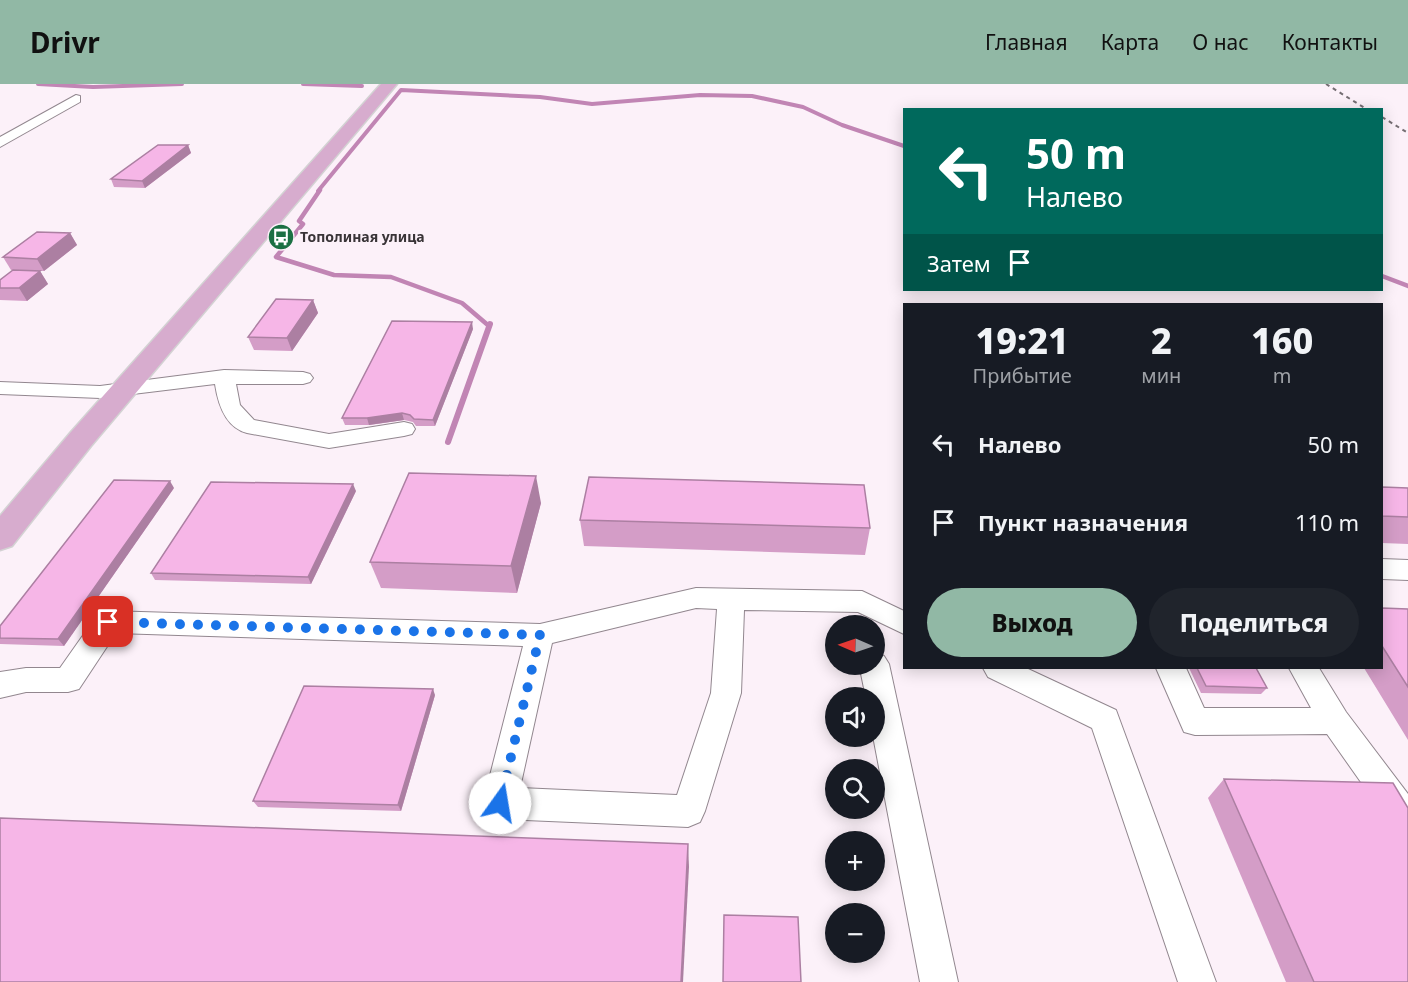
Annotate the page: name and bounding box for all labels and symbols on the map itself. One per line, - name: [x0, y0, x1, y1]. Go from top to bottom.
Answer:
- bus stop icon: Тополиная улица: [266, 222, 296, 252]
- place label: Тополиная улица: [300, 227, 425, 246]
- pin: [82, 596, 133, 647]
- north arrow: [825, 615, 885, 675]
- position arrow: [468, 771, 532, 835]

